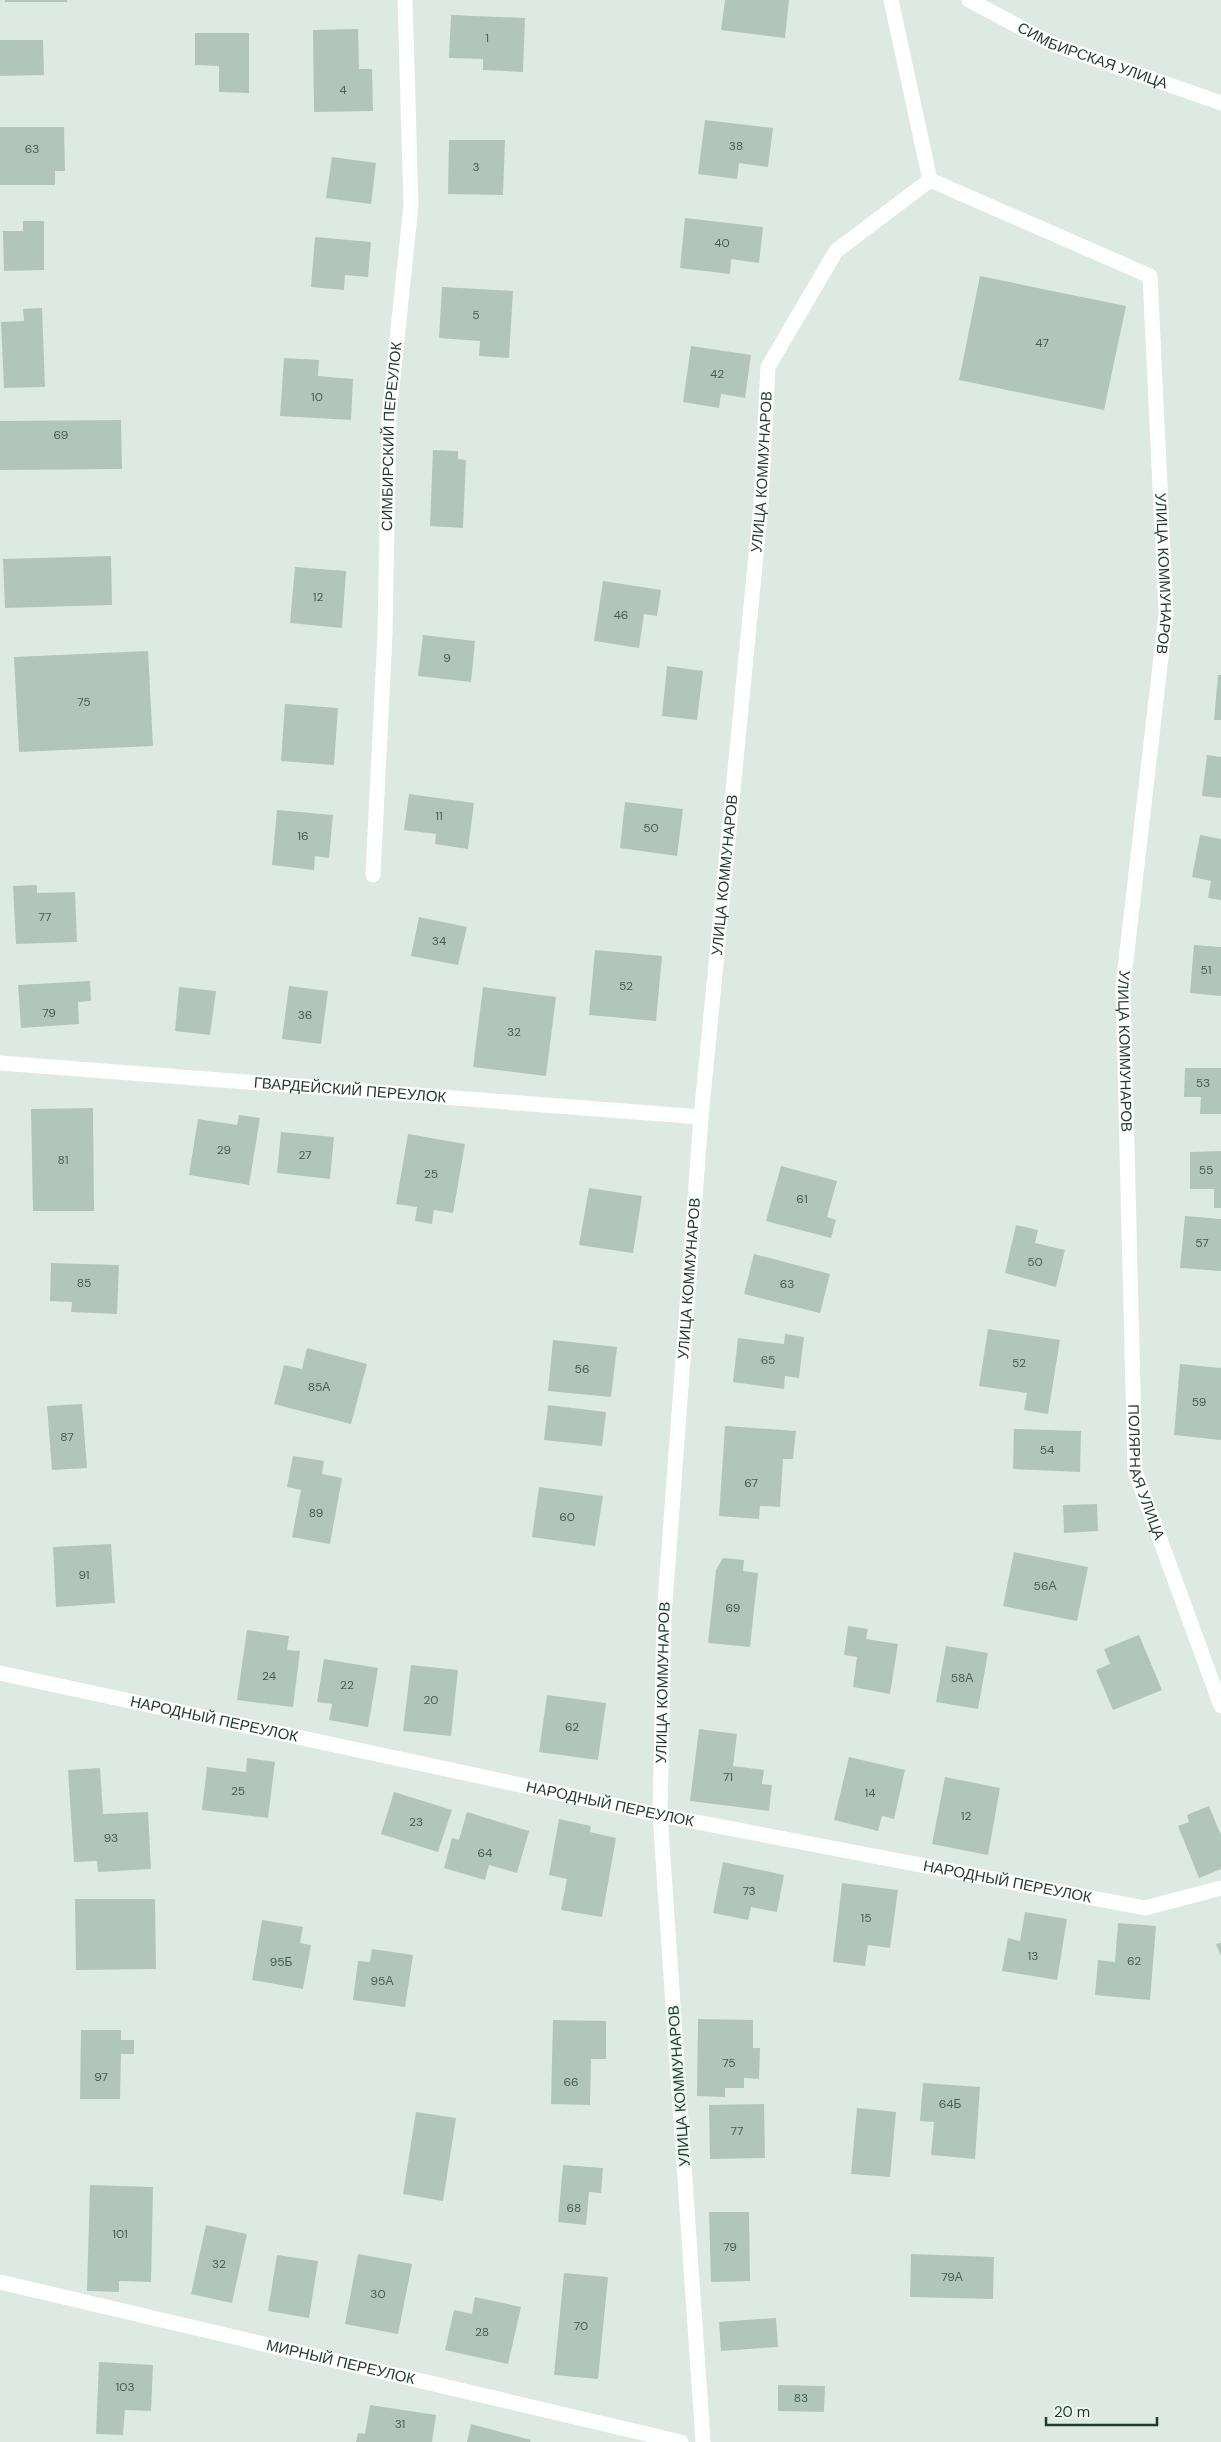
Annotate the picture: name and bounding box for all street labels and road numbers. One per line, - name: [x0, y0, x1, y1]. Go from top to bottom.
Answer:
- street label: СИМБИРСКАЯ УЛИЦА: [1014, 17, 1170, 94]
- street label: СИМБИРСКИЙ ПЕРЕУЛОК: [377, 341, 407, 531]
- street label: УЛИЦА КОММУНАРОВ: [746, 391, 777, 553]
- street label: УЛИЦА КОММУНАРОВ: [1150, 492, 1176, 655]
- street label: УЛИЦА КОММУНАРОВ: [707, 794, 743, 957]
- street label: УЛИЦА КОММУНАРОВ: [1113, 969, 1137, 1132]
- street label: ГВАРДЕЙСКИЙ ПЕРЕУЛОК: [253, 1073, 447, 1107]
- street label: УЛИЦА КОММУНАРОВ: [673, 1197, 705, 1360]
- street label: ПОЛЯРНАЯ УЛИЦА: [1123, 1404, 1169, 1543]
- street label: УЛИЦА КОММУНАРОВ: [651, 1601, 675, 1764]
- street label: НАРОДНЫЙ ПЕРЕУЛОК: [128, 1691, 300, 1747]
- street label: НАРОДНЫЙ ПЕРЕУЛОК: [524, 1776, 696, 1831]
- street label: НАРОДНЫЙ ПЕРЕУЛОК: [922, 1856, 1094, 1908]
- street label: УЛИЦА КОММУНАРОВ: [663, 2005, 695, 2167]
- street label: МИРНЫЙ ПЕРЕУЛОК: [264, 2335, 417, 2389]

